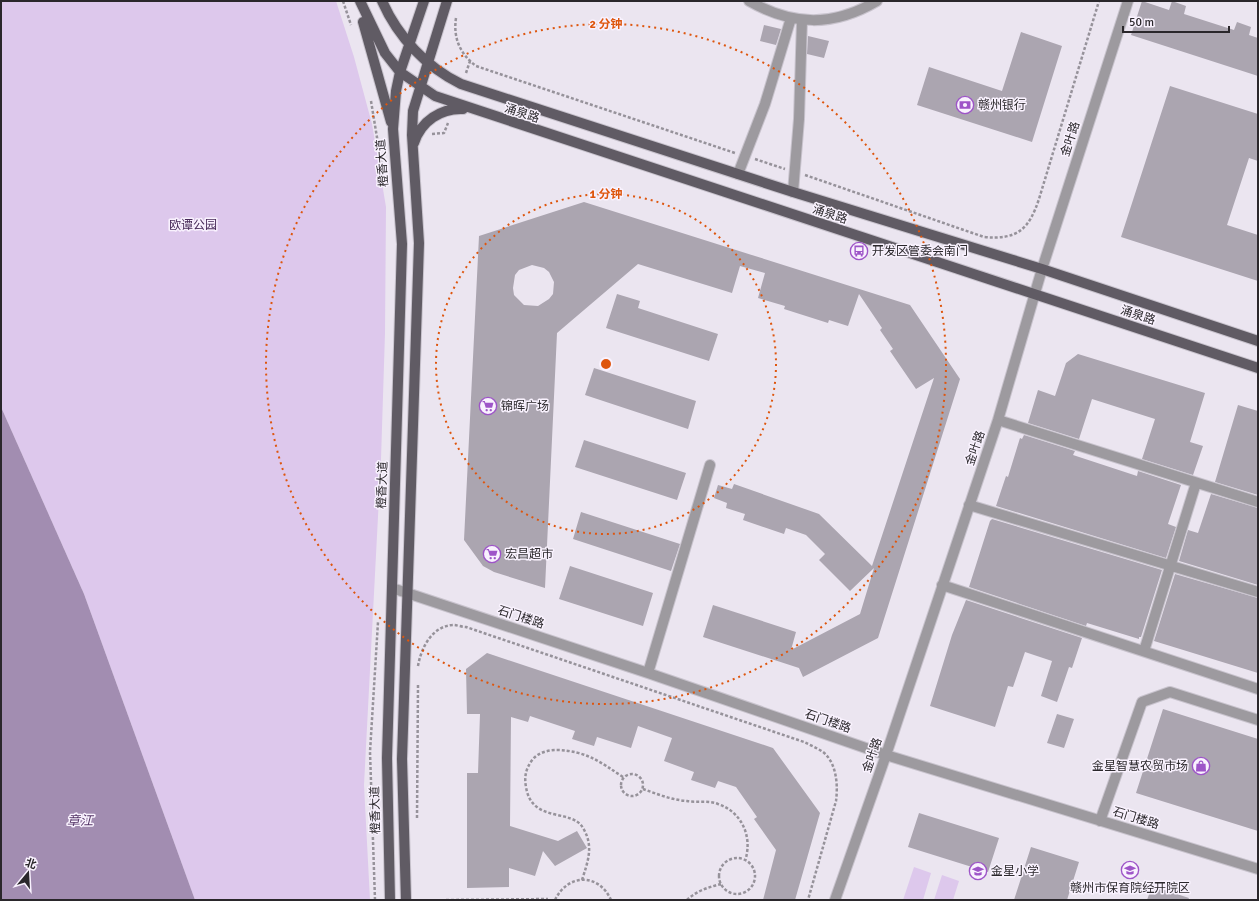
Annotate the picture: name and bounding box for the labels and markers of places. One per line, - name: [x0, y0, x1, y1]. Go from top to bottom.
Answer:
- bank icon: 赣州银行: [955, 95, 975, 115]
- place label: 赣州银行: [978, 98, 1026, 113]
- bus stop icon: 开发区管委会南门: [849, 241, 869, 261]
- place label: 开发区管委会南门: [872, 244, 968, 259]
- centre of rings: [599, 357, 613, 371]
- supermarket icon: 锦晖广场: [478, 396, 498, 416]
- place label: 锦晖广场: [501, 399, 549, 414]
- supermarket icon: 宏昌超市: [482, 544, 502, 564]
- place label: 宏昌超市: [505, 547, 553, 562]
- shop icon: 金星智慧农贸市场: [1191, 756, 1211, 776]
- place label: 金星智慧农贸市场: [1092, 759, 1188, 774]
- school or university icon: 赣州市保育院经开院区: [1120, 860, 1140, 880]
- school or university icon: 金星小学: [968, 861, 988, 881]
- place label: 金星小学: [991, 864, 1039, 879]
- place label: 赣州市保育院经开院区: [1070, 881, 1190, 896]

